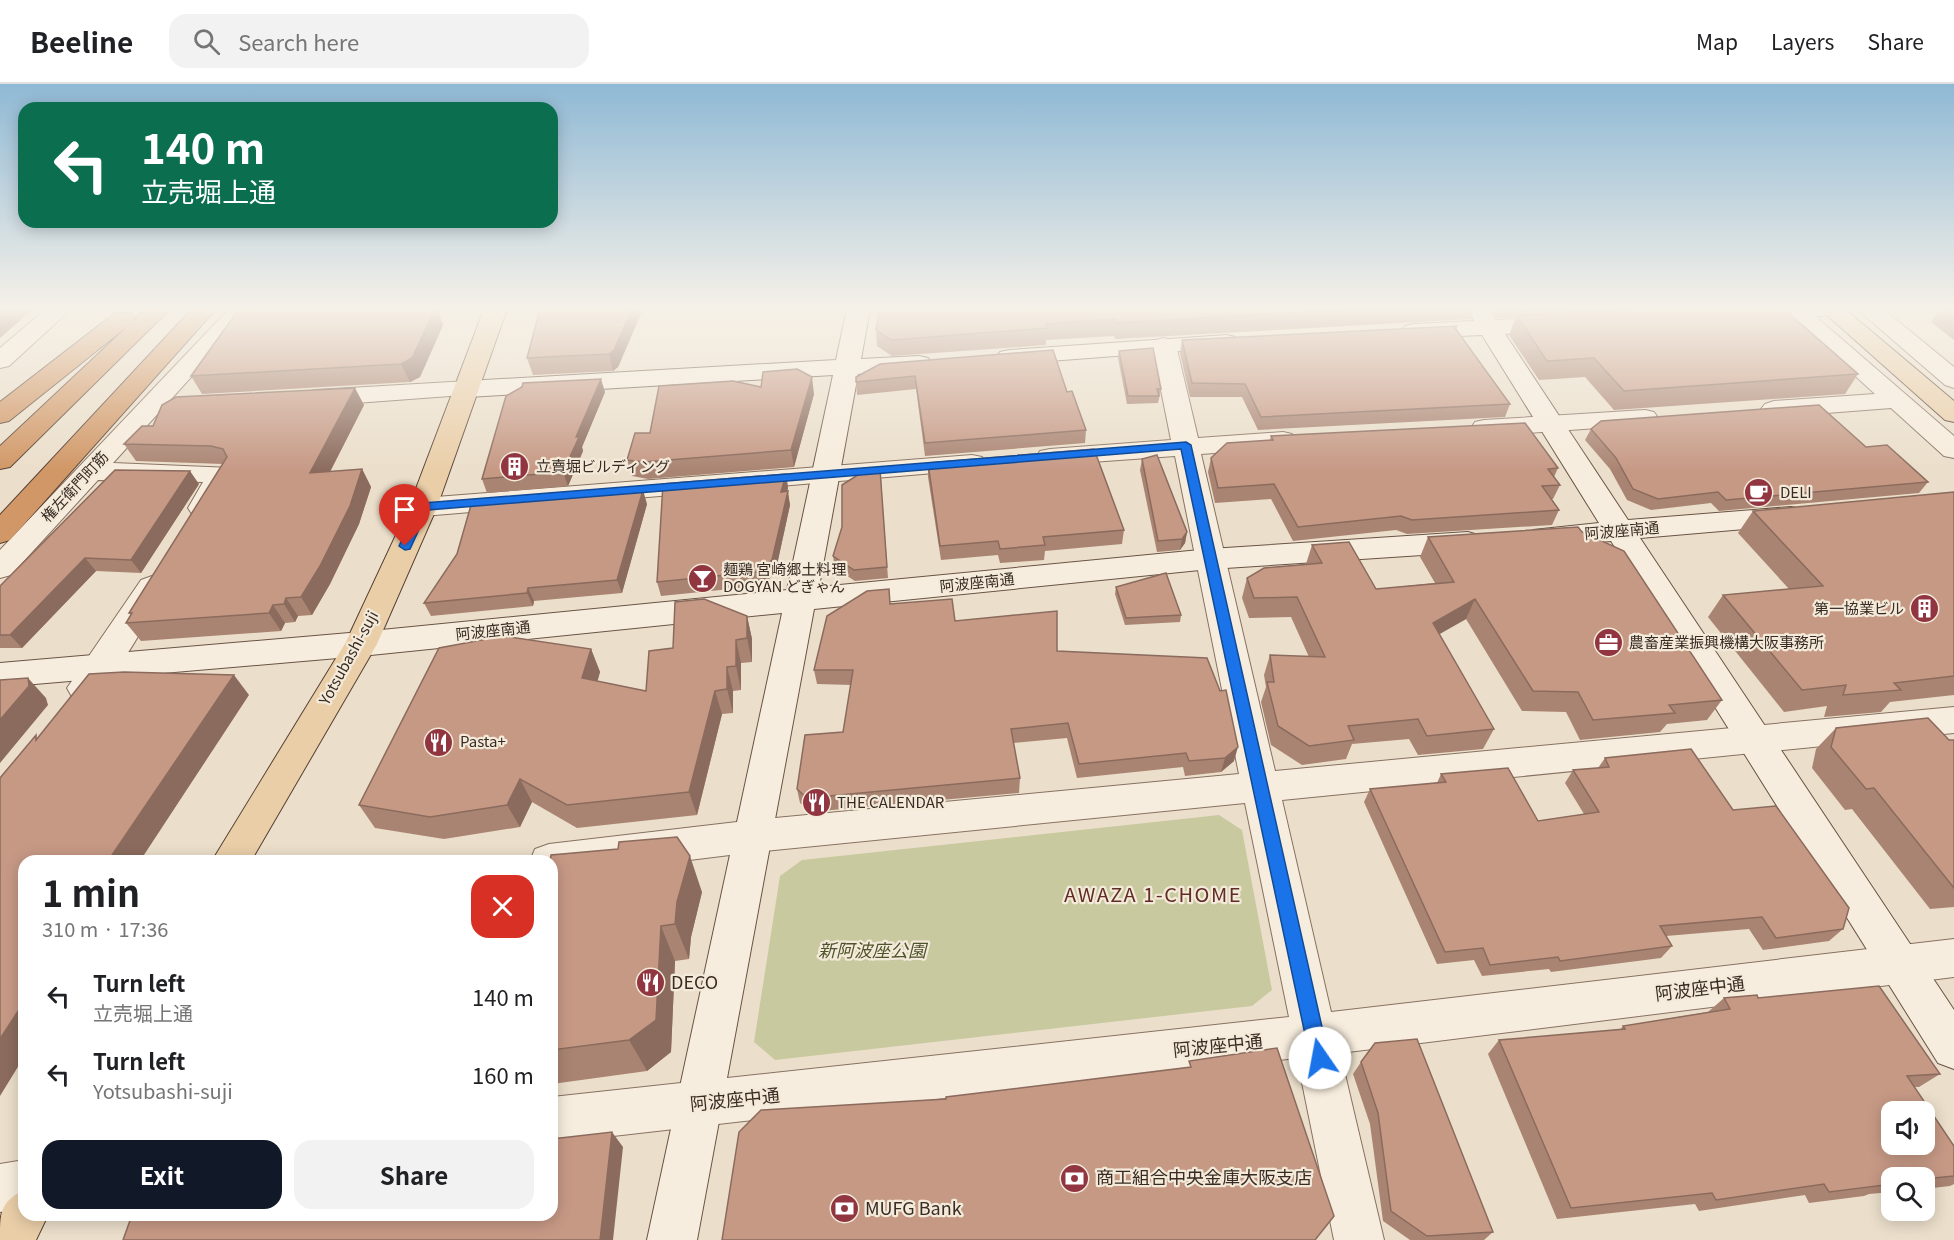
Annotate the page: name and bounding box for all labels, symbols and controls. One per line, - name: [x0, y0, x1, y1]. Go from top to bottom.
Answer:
- search box: [169, 14, 589, 68]
- text: Beeline: [30, 21, 133, 61]
- icon: search: [190, 25, 223, 58]
- text: Search here: [238, 25, 359, 57]
- text: Map: [1696, 26, 1738, 56]
- text: Layers: [1771, 26, 1834, 56]
- text: Share: [1867, 26, 1924, 56]
- text: 140 m: [141, 115, 265, 176]
- icon: left: [42, 126, 120, 204]
- text: 立売堀上通: [141, 171, 276, 210]
- street label: 権左衛門町筋: [36, 446, 112, 526]
- building icon: 立賣堀ビルディング: [499, 451, 531, 483]
- place label: 立賣堀ビルディング: [536, 455, 670, 476]
- cafe icon: DELI: [1743, 477, 1775, 509]
- place label: DELI: [1780, 481, 1812, 502]
- pin: [379, 484, 430, 546]
- icon: arrive: [388, 493, 421, 526]
- street label: 阿波座南通: [1584, 516, 1660, 543]
- place label: 麺鶏 宮崎郷土料理 DOGYAN どぎゃん: [723, 558, 846, 596]
- bar icon: 麺鶏 宮崎郷土料理 DOGYAN どぎゃん: [686, 563, 718, 595]
- street label: 阿波座南通: [938, 567, 1015, 596]
- building icon: 第一協業ビル: [1909, 593, 1941, 625]
- place label: 第一協業ビル: [1814, 597, 1904, 618]
- street label: Yotsubashi-suji: [313, 606, 382, 709]
- street label: 阿波座南通: [454, 615, 531, 644]
- office icon: 農畜産業振興機構大阪事務所: [1592, 627, 1624, 659]
- place label: 農畜産業振興機構大阪事務所: [1629, 631, 1824, 652]
- restaurant icon: Pasta+: [423, 726, 455, 758]
- place label: Pasta+: [460, 730, 506, 751]
- restaurant icon: THE CALENDAR: [800, 787, 832, 819]
- place label: THE CALENDAR: [837, 791, 945, 812]
- text: 1 min: [42, 865, 140, 917]
- button: close: [471, 875, 534, 938]
- district label: AWAZA 1-CHOME: [1064, 879, 1242, 908]
- text: 310 m · 17:36: [42, 914, 168, 943]
- park label: 新阿波座公園: [818, 936, 929, 962]
- text: Turn left: [93, 966, 185, 998]
- restaurant icon: DECO: [634, 967, 666, 999]
- place label: DECO: [671, 968, 718, 994]
- street label: 阿波座中通: [1654, 969, 1746, 1005]
- icon: left: [42, 980, 75, 1013]
- text: 140 m: [472, 980, 534, 1012]
- text: 立売堀上通: [93, 998, 193, 1027]
- street label: 阿波座中通: [1172, 1026, 1264, 1062]
- position arrow: [1288, 1026, 1352, 1090]
- text: Turn left: [93, 1044, 185, 1076]
- icon: left: [42, 1058, 75, 1091]
- text: 160 m: [472, 1058, 534, 1090]
- text: Yotsubashi-suji: [93, 1076, 233, 1105]
- street label: 阿波座中通: [689, 1080, 781, 1116]
- map controls: [1881, 1101, 1935, 1221]
- button: sound: [1881, 1101, 1935, 1155]
- button: Exit: [42, 1140, 282, 1209]
- button: Share: [294, 1140, 534, 1209]
- bank icon: 商工組合中央金庫大阪支店: [1059, 1162, 1091, 1194]
- place label: 商工組合中央金庫大阪支店: [1096, 1163, 1312, 1189]
- button: search: [1881, 1167, 1935, 1221]
- bank icon: MUFG Bank: [828, 1193, 860, 1225]
- place label: MUFG Bank: [865, 1194, 962, 1220]

